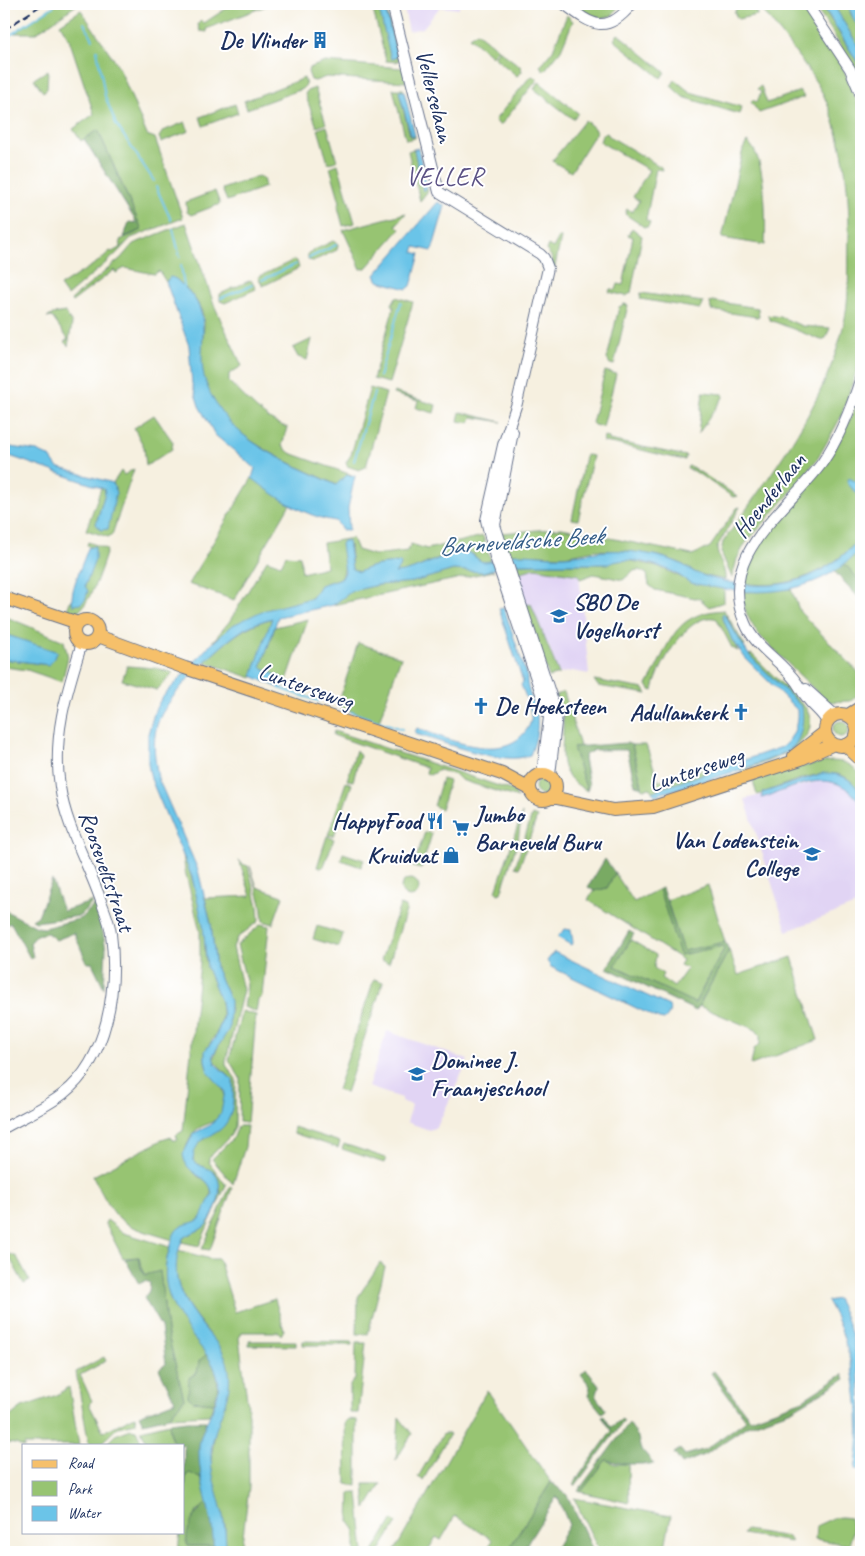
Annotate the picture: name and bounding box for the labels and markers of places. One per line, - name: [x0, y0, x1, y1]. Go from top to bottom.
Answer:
- place label: De Vlinder: [220, 25, 308, 55]
- building icon: De Vlinder: [310, 30, 330, 50]
- place label: SBO De Vogelhorst: [573, 587, 663, 645]
- school or university icon: SBO De Vogelhorst: [549, 606, 569, 626]
- place label: De Hoeksteen: [495, 691, 607, 721]
- church icon: De Hoeksteen: [471, 696, 491, 716]
- place label: Adullamkerk: [630, 697, 729, 727]
- church icon: Adullamkerk: [731, 702, 751, 722]
- place label: Jumbo Barneveld Buru: [473, 799, 603, 857]
- place label: HappyFood: [332, 806, 425, 836]
- restaurant icon: HappyFood: [425, 811, 445, 831]
- supermarket icon: Jumbo Barneveld Buru: [451, 818, 471, 838]
- place label: Van Lodenstein College: [672, 825, 800, 883]
- place label: Kruidvat: [367, 840, 440, 870]
- school or university icon: Van Lodenstein College: [802, 844, 822, 864]
- shop icon: Kruidvat: [441, 845, 461, 865]
- place label: Dominee J. Fraanjeschool: [431, 1045, 550, 1103]
- school or university icon: Dominee J. Fraanjeschool: [407, 1064, 427, 1084]

